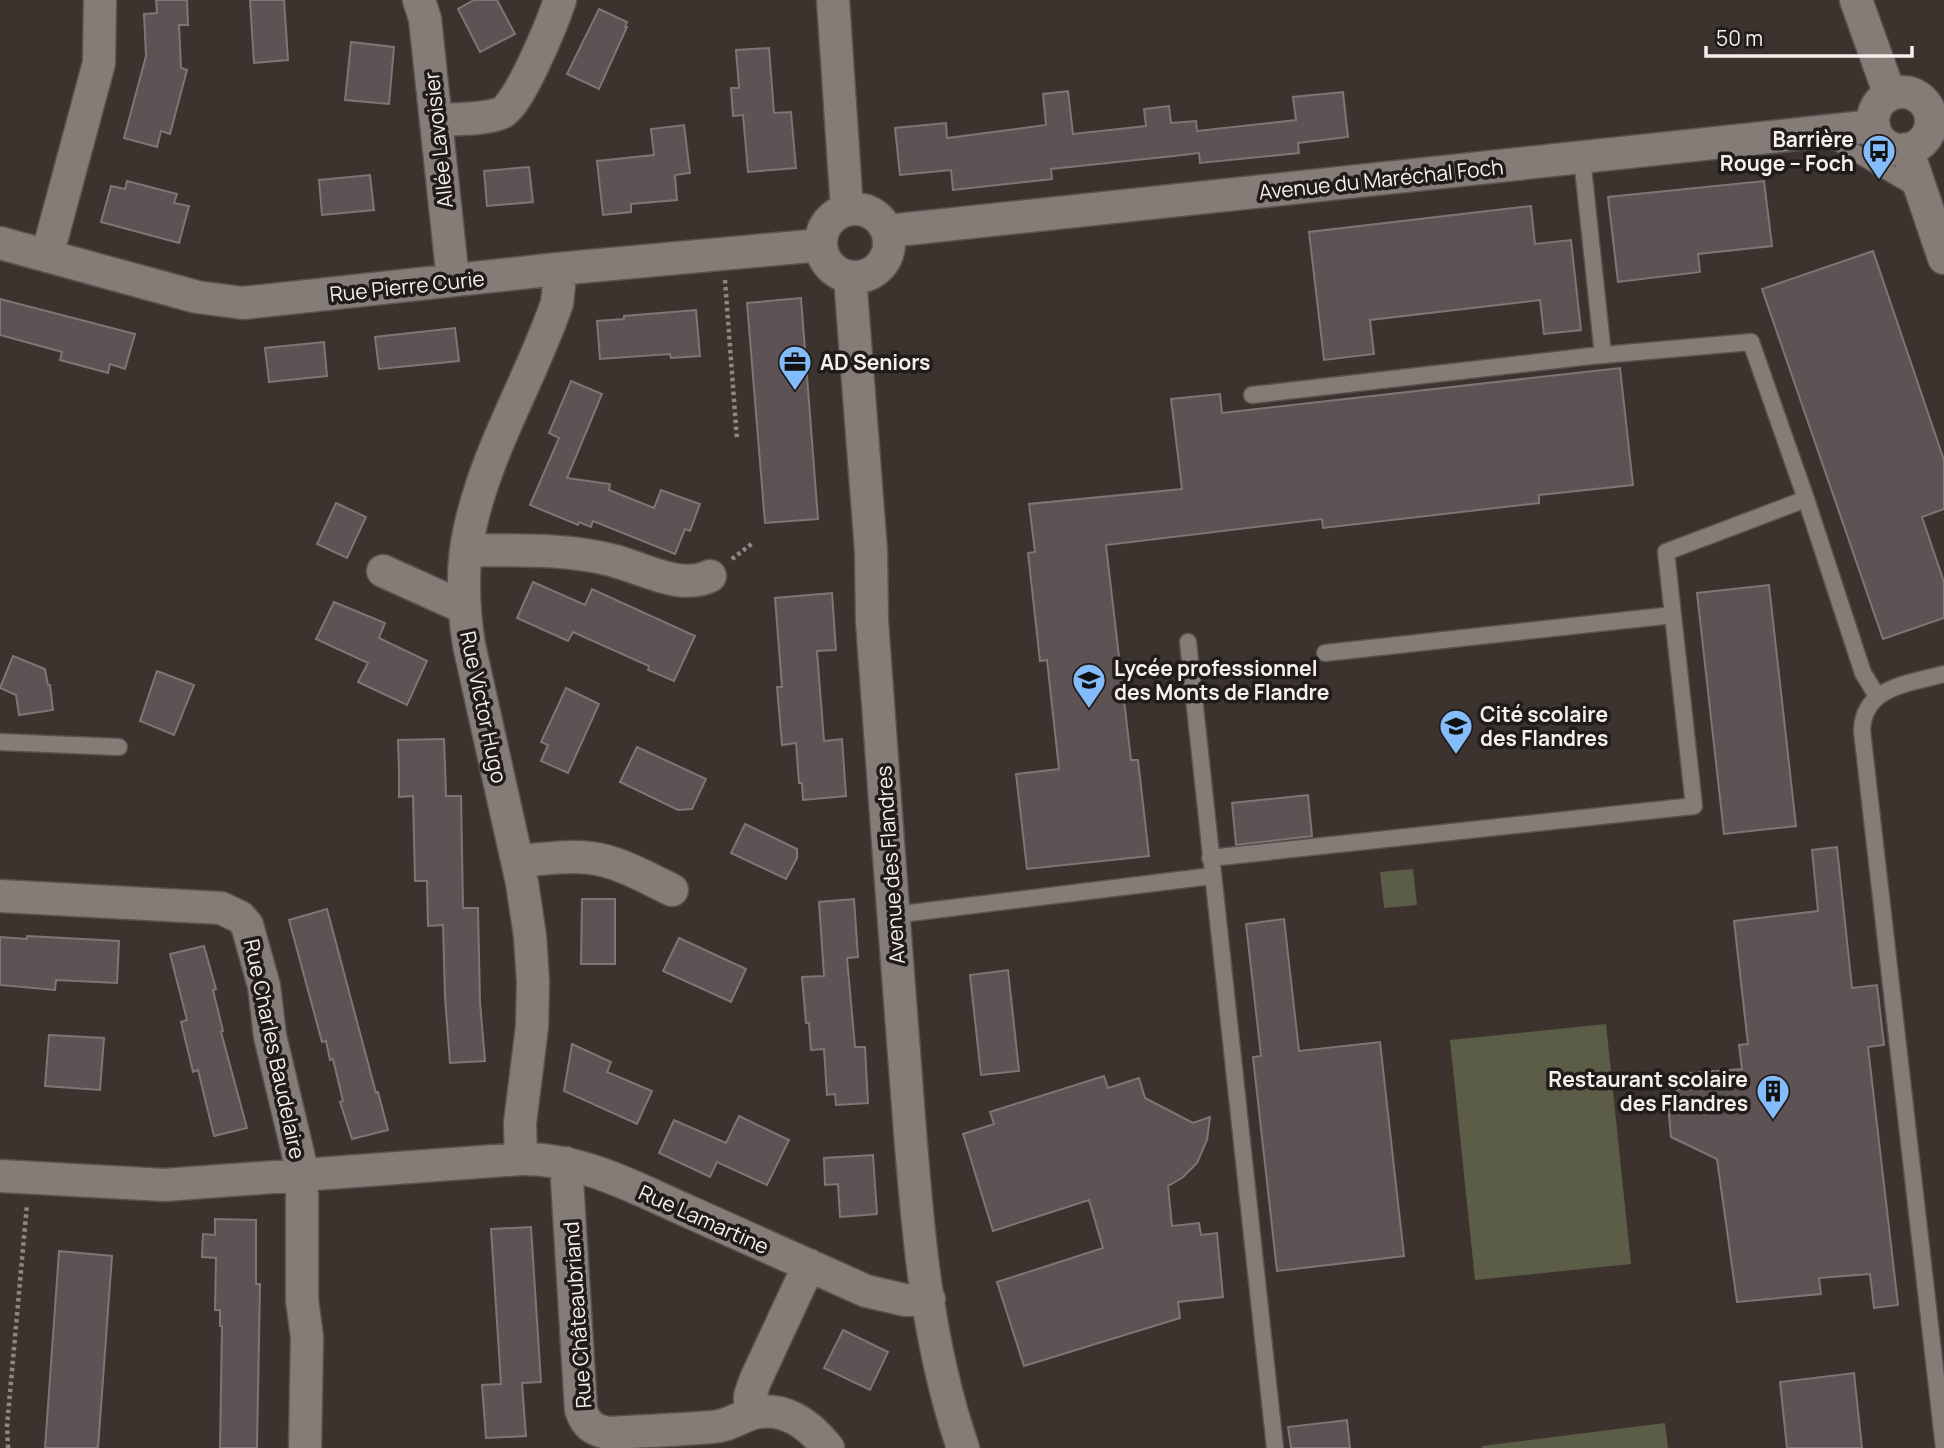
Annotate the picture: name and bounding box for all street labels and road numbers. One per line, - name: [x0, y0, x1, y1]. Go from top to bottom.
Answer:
- street label: Allée Lavoisier: [417, 70, 459, 210]
- street label: Avenue du Maréchal Foch: [1257, 152, 1505, 206]
- street label: Rue Pierre Curie: [328, 264, 486, 308]
- street label: Rue Victor Hugo: [454, 628, 514, 786]
- street label: Avenue des Flandres: [869, 765, 911, 965]
- street label: Rue Charles Baudelaire: [238, 936, 312, 1162]
- street label: Rue Lamartine: [635, 1178, 773, 1260]
- street label: Rue Châteaubriand: [557, 1221, 597, 1409]

